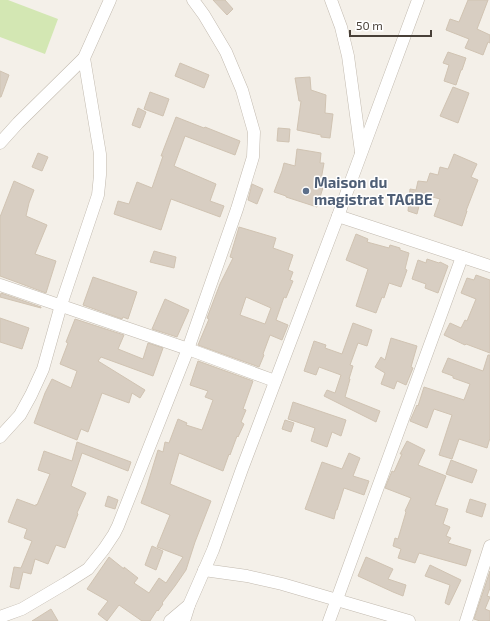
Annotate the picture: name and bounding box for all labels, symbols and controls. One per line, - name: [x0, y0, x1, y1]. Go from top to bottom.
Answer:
- scale bar: [350, 12, 431, 38]
- text: 50 m: [356, 18, 383, 32]
- place label: Maison du magistrat TAGBE: [314, 173, 433, 208]
- marker: Maison du magistrat TAGBE: [301, 186, 311, 196]

